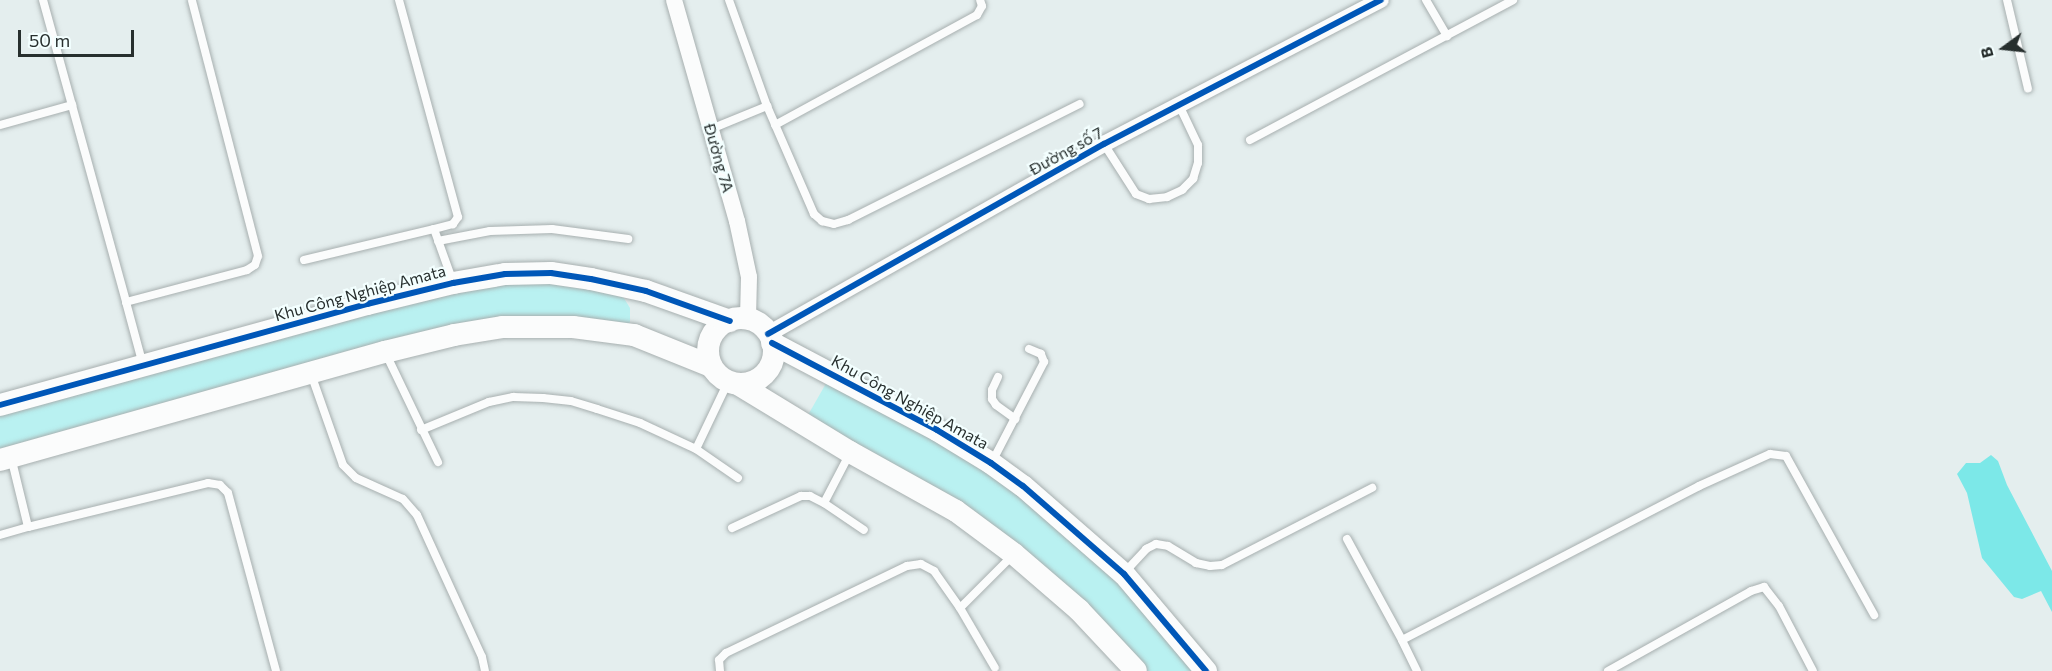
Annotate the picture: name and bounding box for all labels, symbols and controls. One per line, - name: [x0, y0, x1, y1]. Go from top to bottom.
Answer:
- scale bar: [21, 18, 136, 56]
- north arrow: [1974, 18, 2034, 78]
- text: 50 m: [29, 29, 70, 51]
- text: B: [1976, 45, 1997, 60]
- street label: Đường 7A: [700, 121, 738, 195]
- street label: Đường số 7: [1026, 123, 1106, 179]
- street label: Khu Công Nghiệp Amata: [272, 261, 448, 325]
- street label: Khu Công Nghiệp Amata: [828, 351, 992, 453]

